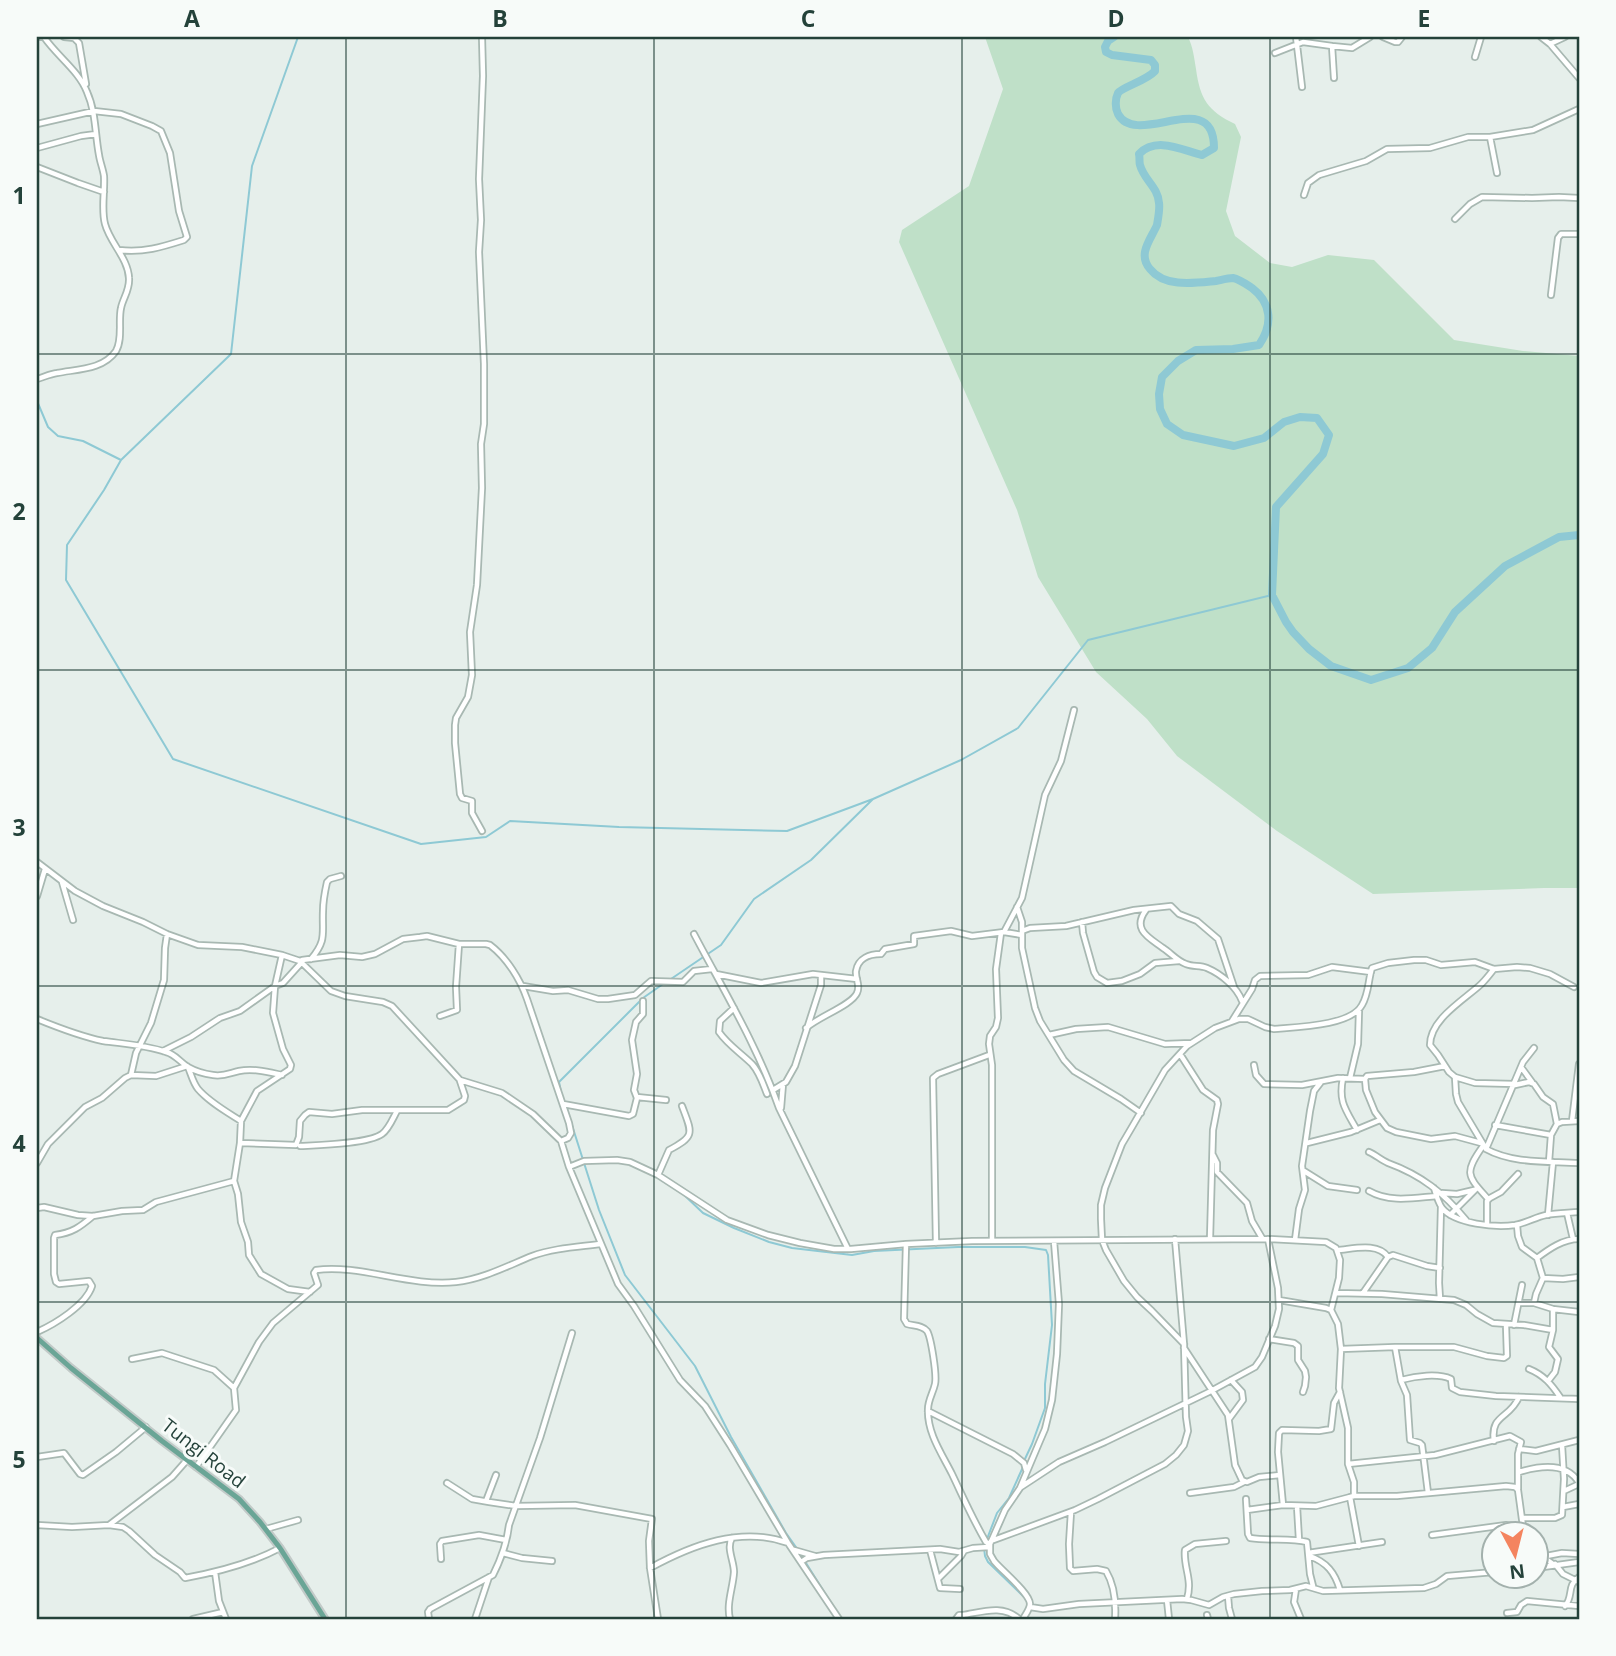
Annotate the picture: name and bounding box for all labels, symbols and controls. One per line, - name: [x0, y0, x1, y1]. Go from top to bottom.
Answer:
- text: A: [184, 2, 200, 34]
- text: B: [492, 2, 508, 34]
- text: C: [801, 2, 815, 34]
- text: D: [1107, 2, 1125, 34]
- text: E: [1418, 2, 1430, 34]
- text: 1: [12, 179, 26, 211]
- text: 2: [12, 495, 26, 527]
- text: 3: [12, 811, 26, 843]
- text: 4: [12, 1127, 26, 1159]
- street label: Tungi Road: [157, 1412, 251, 1494]
- text: 5: [12, 1443, 26, 1475]
- north arrow: [1480, 1520, 1550, 1590]
- text: N: [1508, 1558, 1526, 1586]

